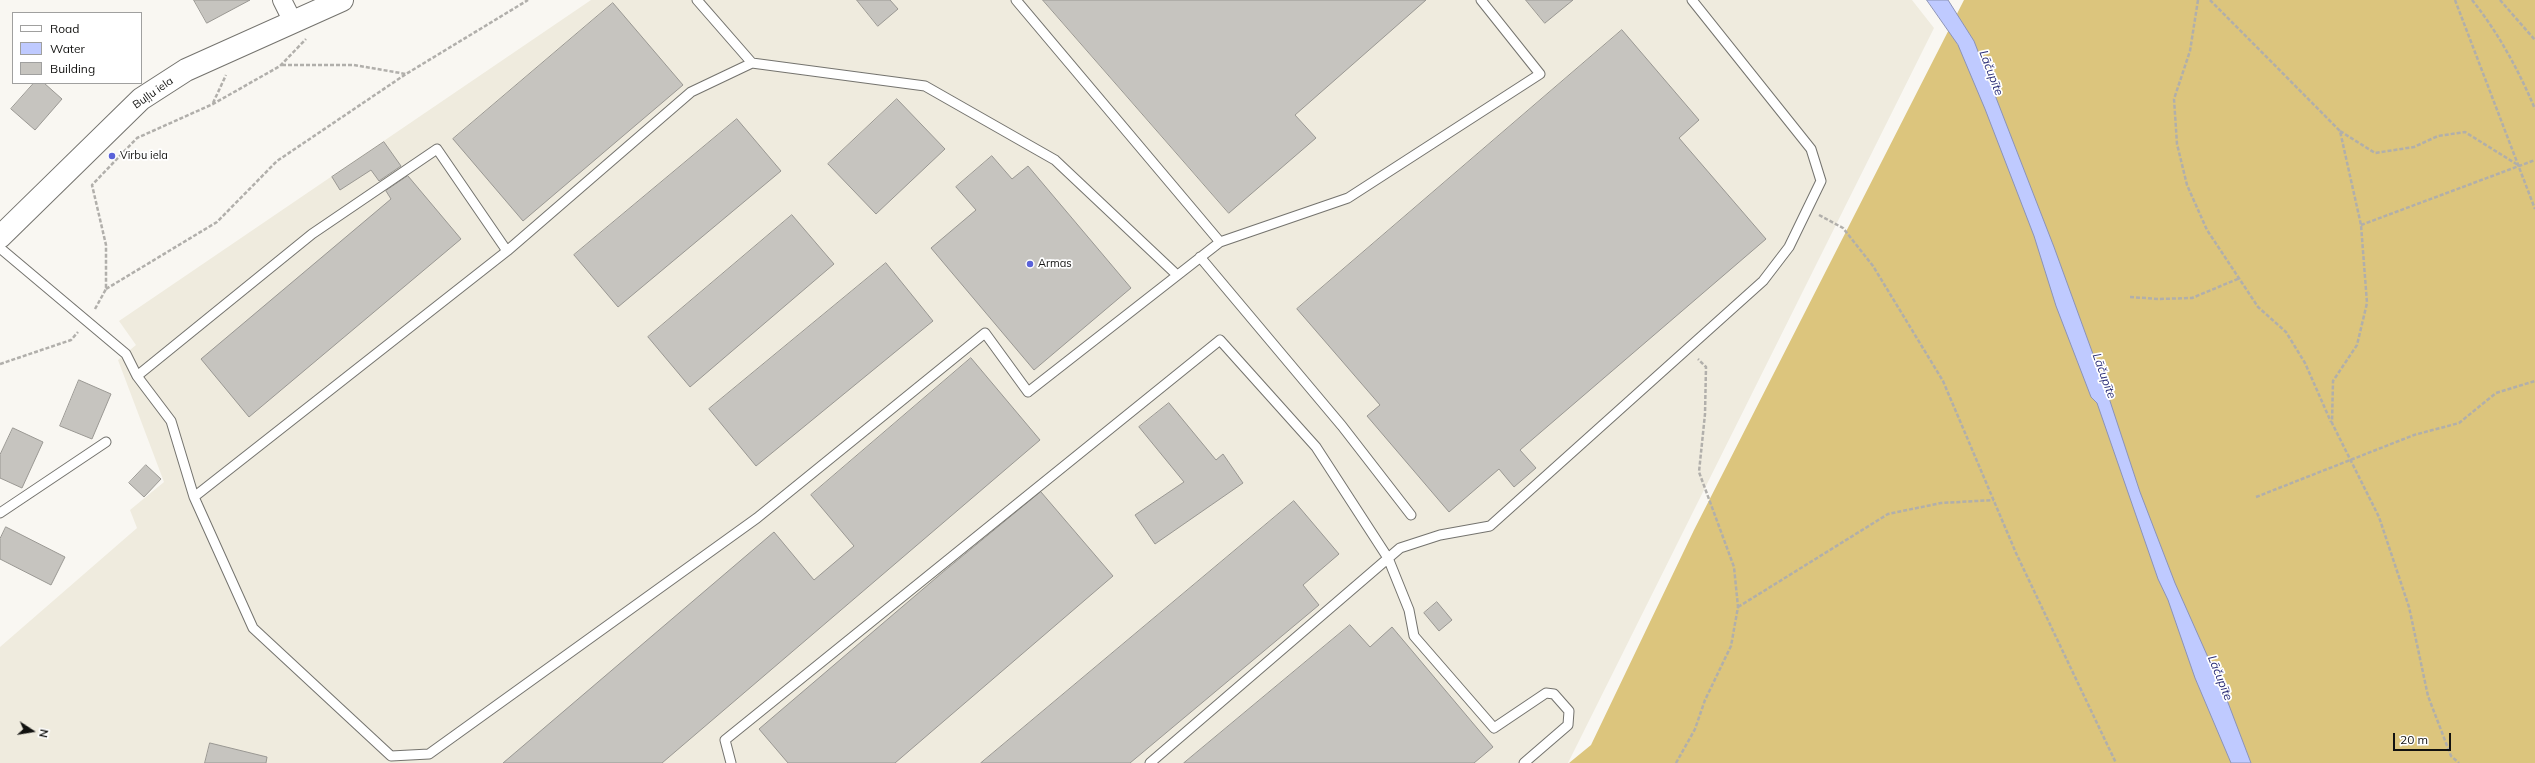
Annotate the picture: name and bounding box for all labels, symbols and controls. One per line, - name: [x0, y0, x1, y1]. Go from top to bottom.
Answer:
- legend: [12, 12, 142, 84]
- text: Road: [50, 21, 79, 36]
- text: Water: [50, 41, 85, 56]
- water label: Lāčupīte: [1976, 48, 2006, 98]
- text: Building: [50, 61, 95, 76]
- street label: Buļļu iela: [130, 74, 176, 112]
- place label: Virbu iela: [120, 149, 168, 163]
- marker: Virbu iela: [107, 151, 117, 161]
- place label: Armas: [1038, 257, 1072, 271]
- marker: Armas: [1025, 259, 1035, 269]
- water label: Lāčupīte: [2089, 351, 2119, 401]
- water label: Lāčupīte: [2204, 653, 2236, 703]
- north arrow: [12, 711, 52, 751]
- scale bar: [2395, 725, 2453, 751]
- text: N: [36, 728, 51, 739]
- text: 20 m: [2400, 732, 2428, 747]

